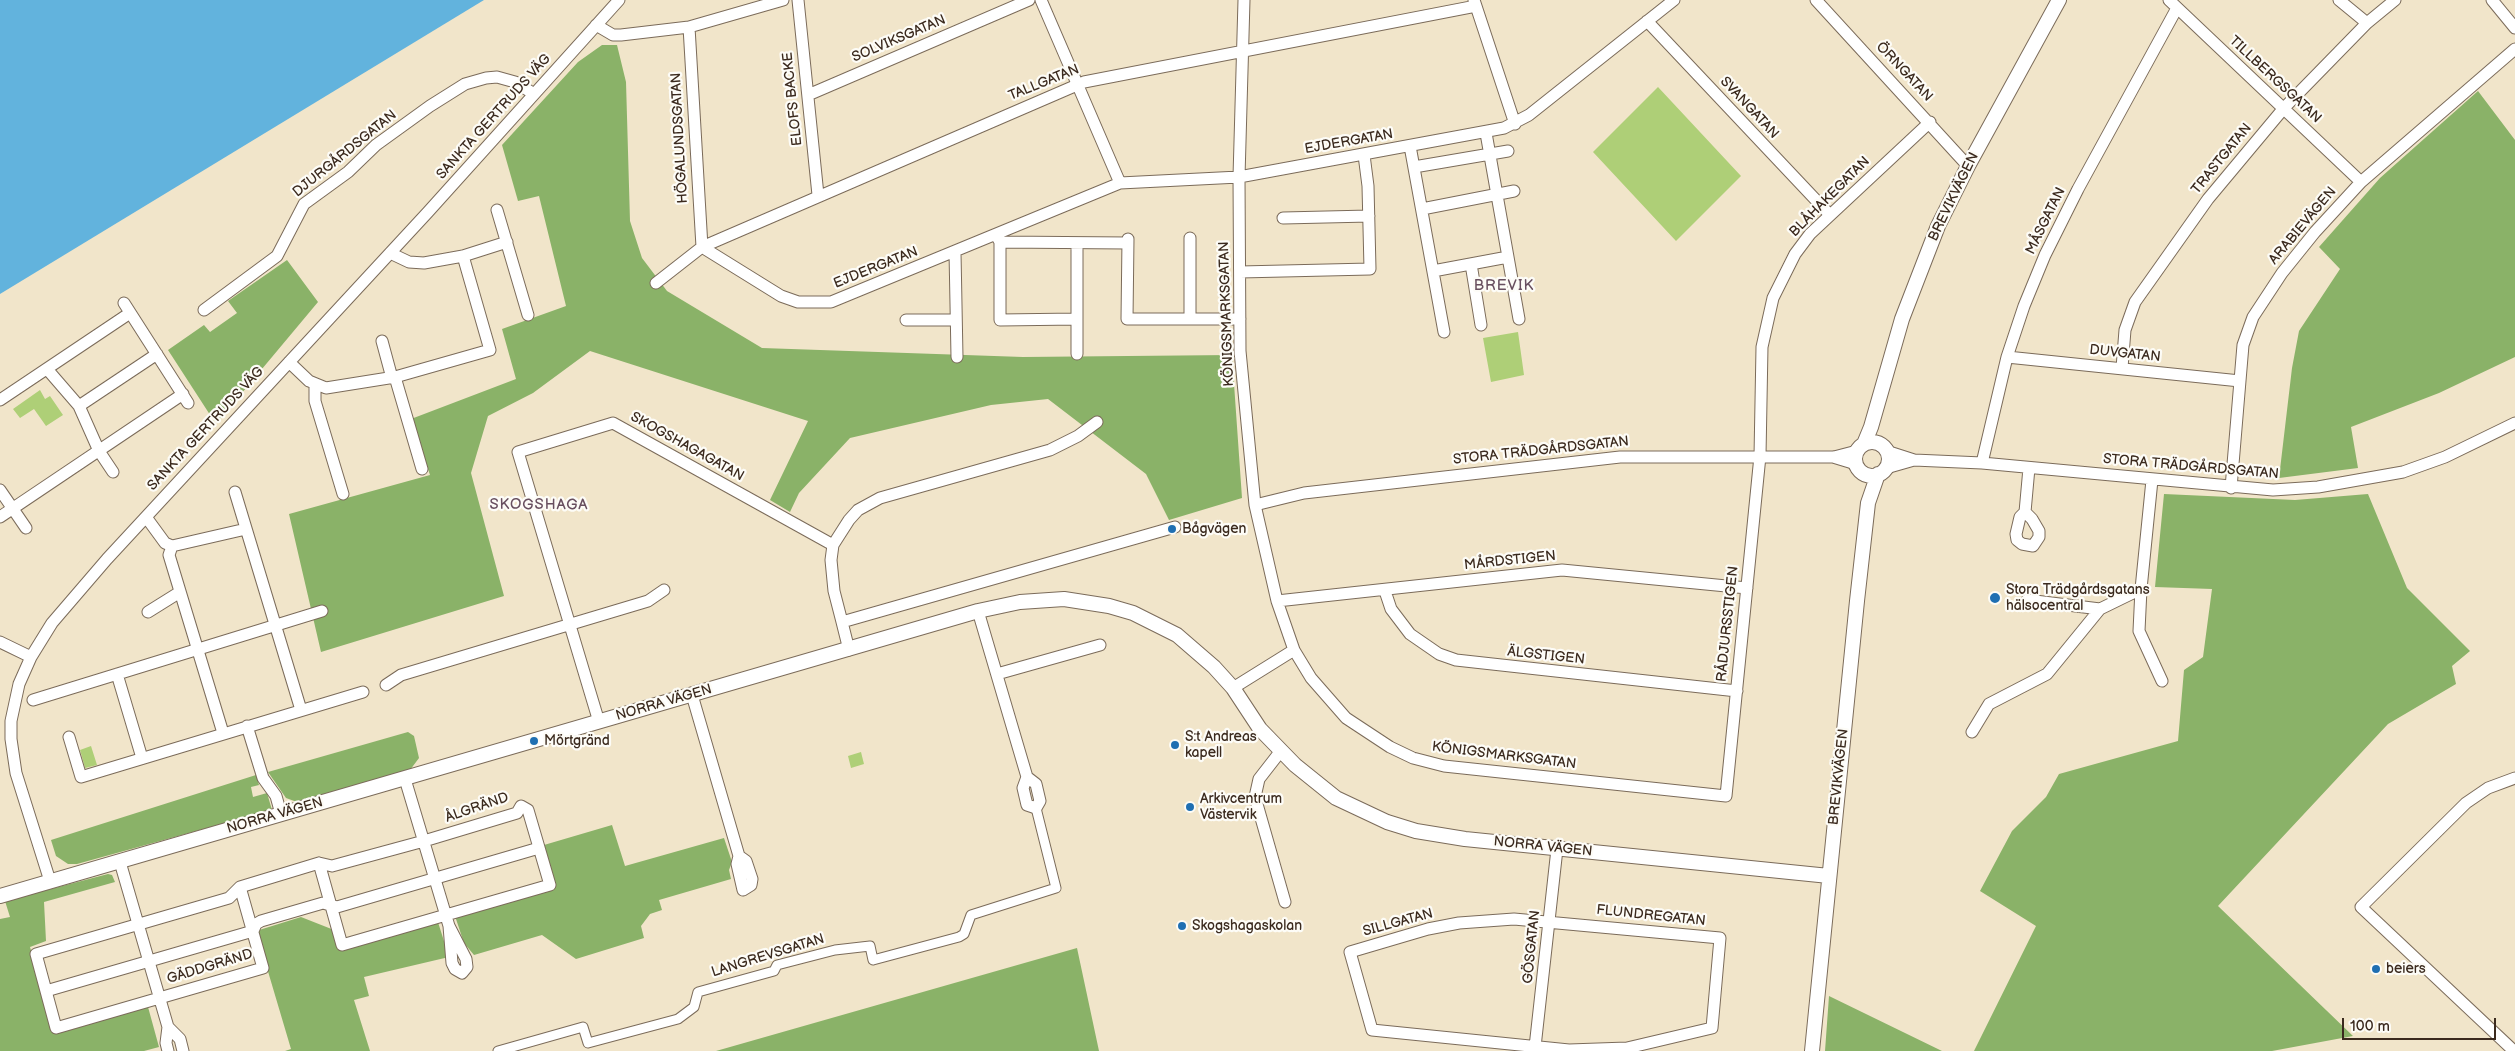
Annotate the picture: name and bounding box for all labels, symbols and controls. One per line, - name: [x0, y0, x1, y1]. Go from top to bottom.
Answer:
- street label: SOLVIKSGATAN: [850, 12, 948, 66]
- street label: TILLBERGSGATAN: [2225, 33, 2325, 127]
- street label: ÖRNGATAN: [1872, 39, 1936, 105]
- street label: SANKTA GERTRUDS VÄG: [433, 51, 555, 183]
- street label: ELOFS BACKE: [780, 51, 806, 147]
- street label: TALLGATAN: [1006, 61, 1082, 105]
- street label: HÖGALUNDSGATAN: [668, 72, 692, 204]
- street label: SVANGATAN: [1716, 74, 1782, 142]
- street label: DJURGÅRDSGATAN: [290, 107, 400, 201]
- street label: TRASTGATAN: [2188, 120, 2256, 198]
- street label: EJDERGATAN: [1303, 126, 1395, 158]
- street label: BREVIKVÄGEN: [1925, 150, 1983, 244]
- street label: BLÅHAKEGATAN: [1786, 153, 1874, 241]
- street label: ARABIEVÄGEN: [2266, 184, 2340, 268]
- street label: MÅSGATAN: [2023, 185, 2069, 257]
- street label: KÖNIGSMARKSGATAN: [1216, 241, 1238, 387]
- street label: EJDERGATAN: [831, 243, 921, 293]
- district label: BREVIK: [1473, 277, 1535, 295]
- street label: DUVGATAN: [2089, 342, 2161, 366]
- street label: SANKTA GERTRUDS VÄG: [144, 364, 268, 494]
- street label: SKOGSHAGAGATAN: [627, 409, 747, 485]
- street label: STORA TRÄDGÅRDSGATAN: [1452, 433, 1630, 469]
- street label: STORA TRÄDGÅRDSGATAN: [2102, 451, 2280, 483]
- district label: SKOGSHAGA: [488, 496, 590, 514]
- place label: Bågvägen: [1182, 521, 1246, 537]
- marker: Bågvägen: [1166, 523, 1178, 535]
- street label: MÅRDSTIGEN: [1463, 548, 1557, 574]
- street label: RÅDJURSSTIGEN: [1714, 565, 1742, 683]
- place label: Stora Trädgårdsgatans hälsocentral: [2006, 582, 2150, 614]
- marker: Stora Trädgårdsgatans hälsocentral: [1988, 591, 2002, 605]
- street label: ÄLGSTIGEN: [1506, 644, 1586, 668]
- street label: NORRA VÄGEN: [614, 681, 714, 725]
- street label: BREVIKVÄGEN: [1826, 728, 1852, 826]
- place label: S:t Andreas kapell: [1185, 729, 1257, 762]
- place label: Mörtgränd: [544, 733, 610, 749]
- marker: Mörtgränd: [528, 735, 540, 747]
- marker: S:t Andreas kapell: [1169, 739, 1181, 751]
- street label: KÖNIGSMARKSGATAN: [1431, 739, 1577, 773]
- street label: ÅLGRÄND: [443, 789, 511, 827]
- place label: Arkivcentrum Västervik: [1200, 791, 1282, 824]
- street label: NORRA VÄGEN: [225, 794, 325, 838]
- marker: Arkivcentrum Västervik: [1184, 801, 1196, 813]
- street label: NORRA VÄGEN: [1493, 833, 1593, 861]
- street label: FLUNDREGATAN: [1596, 902, 1706, 930]
- street label: SILLGATAN: [1361, 906, 1435, 940]
- street label: GÖSGATAN: [1520, 910, 1544, 984]
- place label: Skogshagaskolan: [1192, 918, 1302, 934]
- marker: Skogshagaskolan: [1176, 920, 1188, 932]
- street label: LANGREVSGATAN: [709, 931, 827, 981]
- street label: GÄDDGRÄND: [165, 946, 255, 988]
- place label: beiers: [2386, 961, 2426, 977]
- marker: beiers: [2370, 963, 2382, 975]
- scale bar: [2345, 1008, 2499, 1040]
- text: 100 m: [2350, 1017, 2390, 1036]

